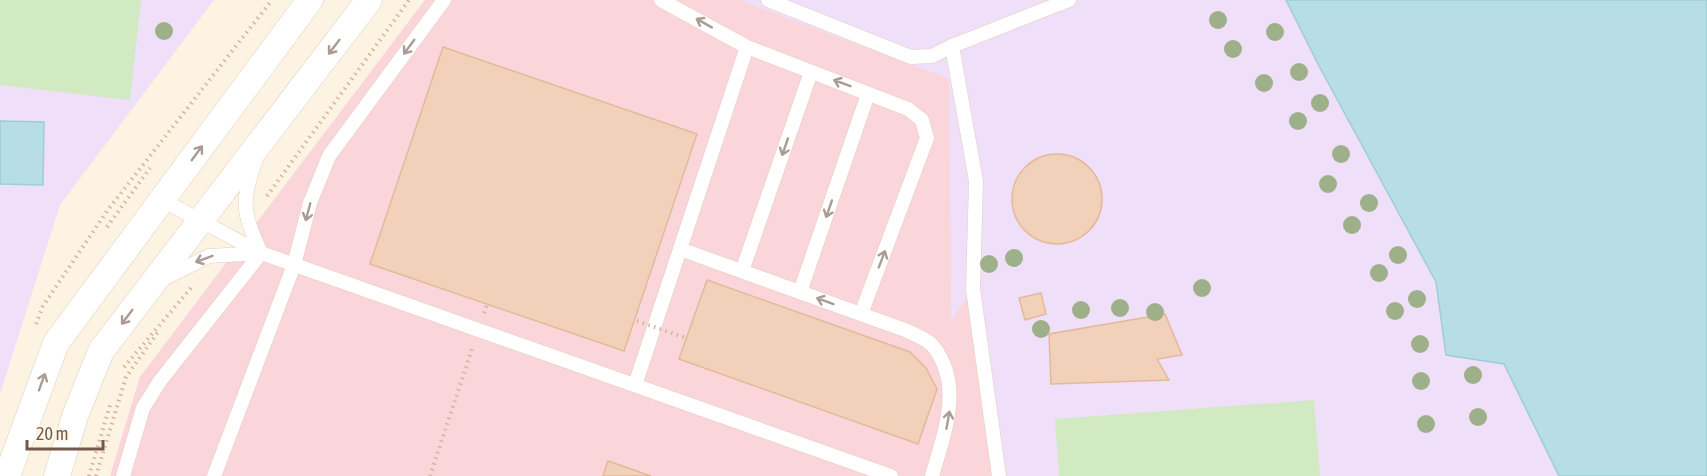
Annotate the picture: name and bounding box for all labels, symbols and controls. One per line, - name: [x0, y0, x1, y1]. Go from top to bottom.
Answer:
- one-way arrow: [696, 17, 713, 29]
- one-way arrow: [328, 38, 340, 54]
- one-way arrow: [403, 39, 416, 55]
- one-way arrow: [833, 77, 851, 88]
- one-way arrow: [779, 137, 790, 156]
- one-way arrow: [191, 146, 203, 162]
- one-way arrow: [823, 199, 834, 218]
- one-way arrow: [301, 202, 313, 221]
- one-way arrow: [877, 250, 888, 269]
- one-way arrow: [195, 255, 213, 266]
- one-way arrow: [816, 295, 835, 306]
- one-way arrow: [120, 309, 133, 325]
- one-way arrow: [37, 373, 48, 392]
- one-way arrow: [942, 410, 953, 430]
- scale bar: [27, 413, 104, 451]
- text: 20 m: [36, 423, 68, 444]

